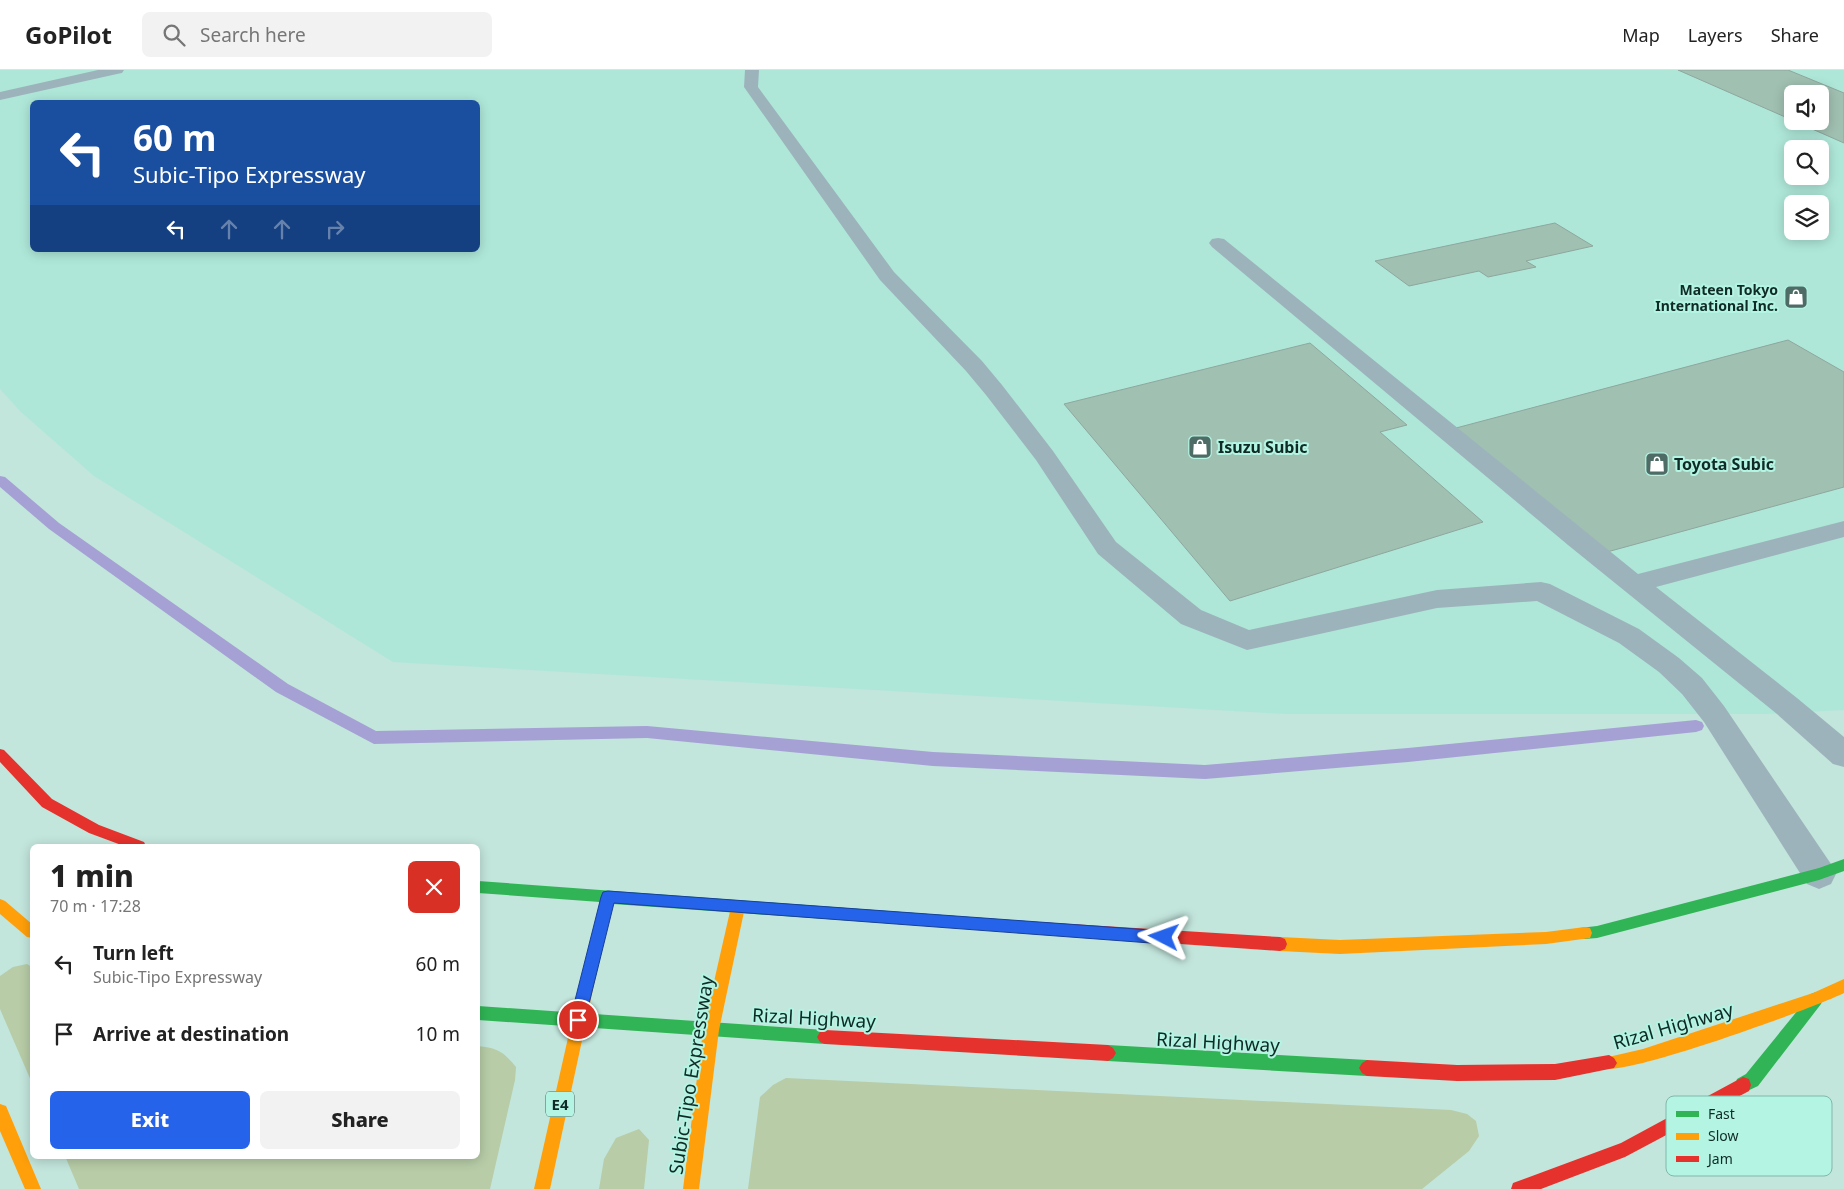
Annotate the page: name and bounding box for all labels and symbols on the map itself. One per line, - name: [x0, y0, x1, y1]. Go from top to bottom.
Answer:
- place label: Mateen Tokyo International Inc.: [1655, 280, 1778, 315]
- shop icon: Mateen Tokyo International Inc.: [1783, 284, 1809, 310]
- shop icon: Isuzu Subic: [1187, 434, 1213, 460]
- place label: Isuzu Subic: [1218, 436, 1307, 458]
- shop icon: Toyota Subic: [1644, 451, 1670, 477]
- place label: Toyota Subic: [1674, 453, 1774, 475]
- position arrow: [1137, 910, 1189, 962]
- street label: Subic-Tipo Expressway: [662, 974, 720, 1176]
- street label: Rizal Highway: [1610, 996, 1736, 1056]
- pin: [557, 999, 599, 1041]
- street label: Rizal Highway: [751, 1002, 877, 1034]
- street label: Rizal Highway: [1155, 1026, 1281, 1058]
- road number: E4: [546, 1092, 574, 1116]
- legend: [1666, 1096, 1832, 1176]
- text: Fast: [1708, 1104, 1735, 1123]
- text: Slow: [1708, 1126, 1739, 1145]
- text: Jam: [1706, 1149, 1733, 1168]

